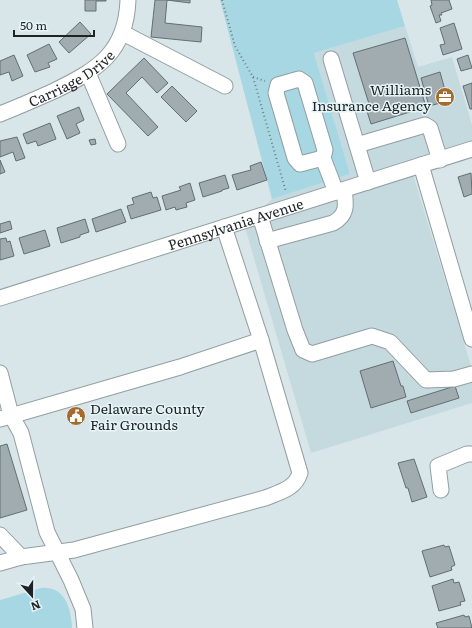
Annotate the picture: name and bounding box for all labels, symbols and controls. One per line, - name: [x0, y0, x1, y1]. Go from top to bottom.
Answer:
- scale bar: [14, 12, 94, 38]
- text: 50 m: [20, 16, 47, 34]
- street label: Carriage Drive: [25, 45, 119, 111]
- place label: Williams Insurance Agency: [312, 79, 432, 115]
- office icon: Williams Insurance Agency: [434, 86, 456, 108]
- street label: Pennsylvania Avenue: [165, 193, 306, 254]
- place label: Delaware County Fair Grounds: [90, 398, 206, 434]
- public building icon: Delaware County Fair Grounds: [65, 405, 87, 427]
- north arrow: [12, 576, 52, 616]
- text: N: [29, 597, 43, 615]

